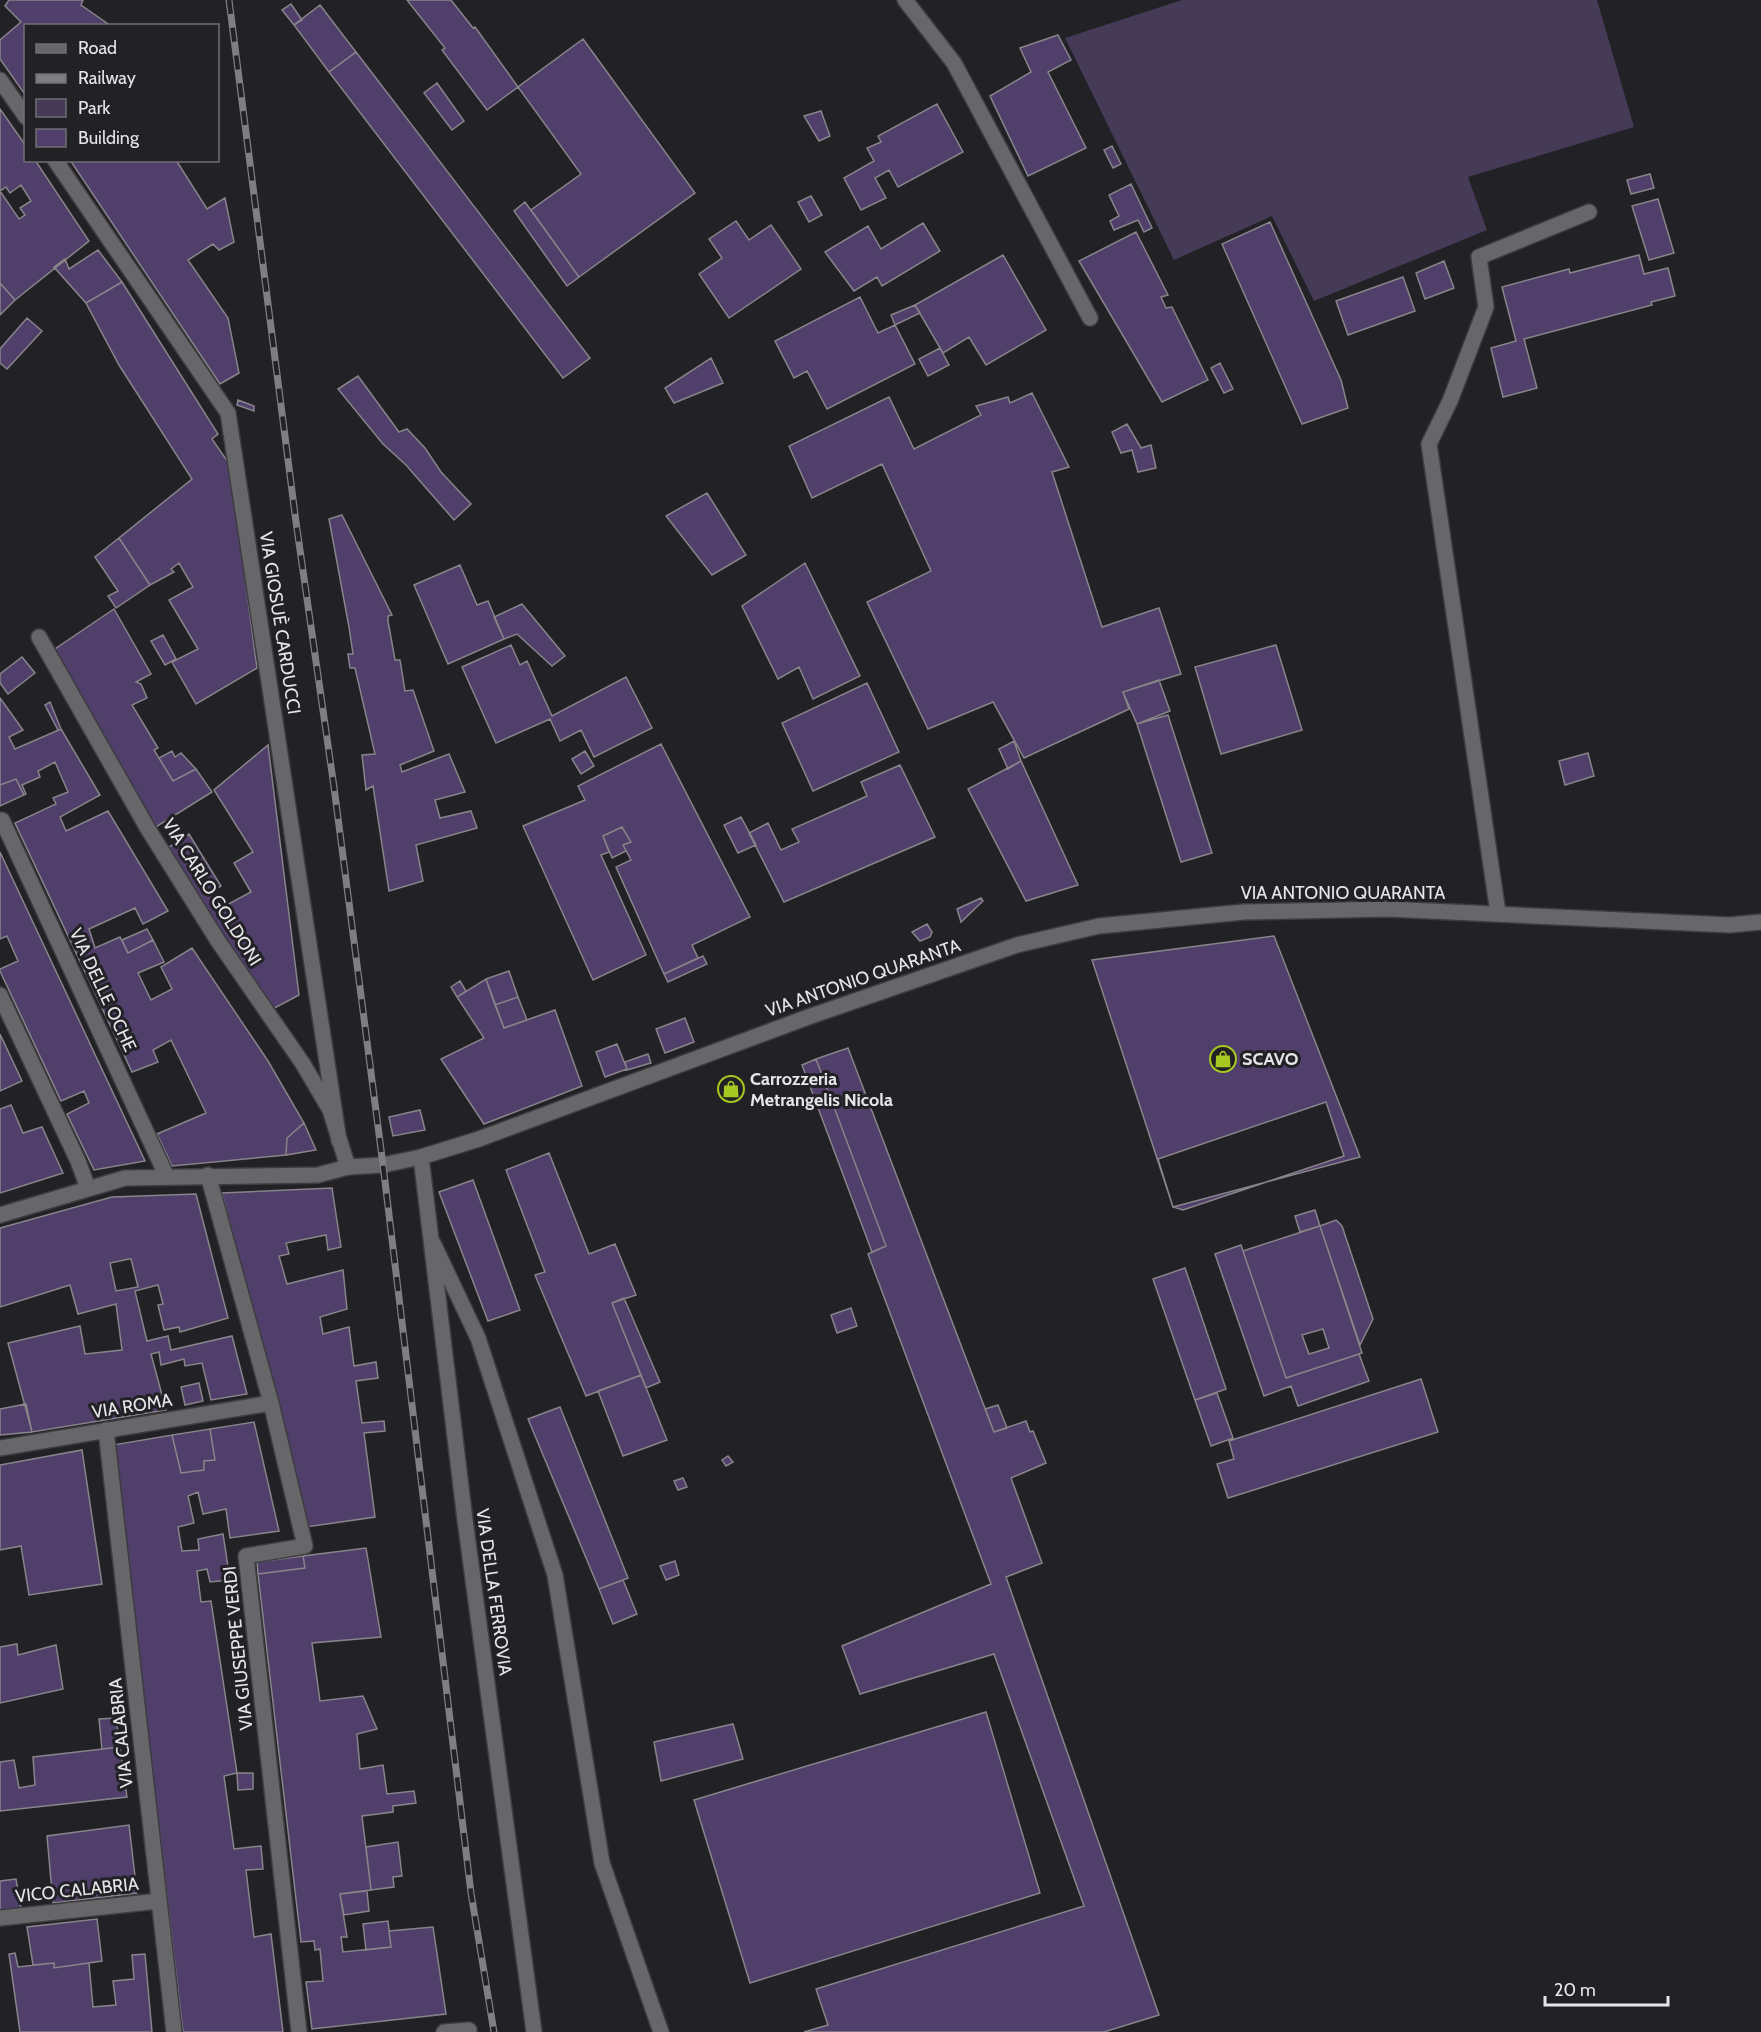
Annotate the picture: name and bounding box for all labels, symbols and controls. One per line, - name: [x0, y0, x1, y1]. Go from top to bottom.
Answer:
- legend: [24, 24, 219, 162]
- text: Road: [78, 37, 117, 59]
- text: Railway: [78, 67, 136, 89]
- text: Park: [78, 97, 111, 119]
- text: Building: [78, 127, 140, 149]
- street label: VIA GIOSUÈ CARDUCCI: [255, 530, 305, 716]
- street label: VIA CARLO GOLDONI: [158, 814, 266, 970]
- street label: VIA ANTONIO QUARANTA: [1241, 882, 1445, 904]
- street label: VIA DELLE OCHE: [65, 925, 141, 1055]
- street label: VIA ANTONIO QUARANTA: [763, 934, 963, 1022]
- shop icon: SCAVO: [1208, 1044, 1238, 1074]
- place label: SCAVO: [1242, 1048, 1299, 1070]
- place label: Carrozzeria Metrangelis Nicola: [750, 1068, 893, 1111]
- shop icon: Carrozzeria Metrangelis Nicola: [716, 1074, 746, 1104]
- street label: VIA ROMA: [90, 1389, 174, 1423]
- street label: VIA DELLA FERROVIA: [471, 1507, 517, 1677]
- street label: VIA GIUSEPPE VERDI: [218, 1565, 258, 1731]
- street label: VIA CALABRIA: [104, 1677, 138, 1789]
- street label: VICO CALABRIA: [14, 1873, 140, 1907]
- scale bar: [1545, 1969, 1668, 2007]
- text: 20 m: [1554, 1979, 1596, 2001]

